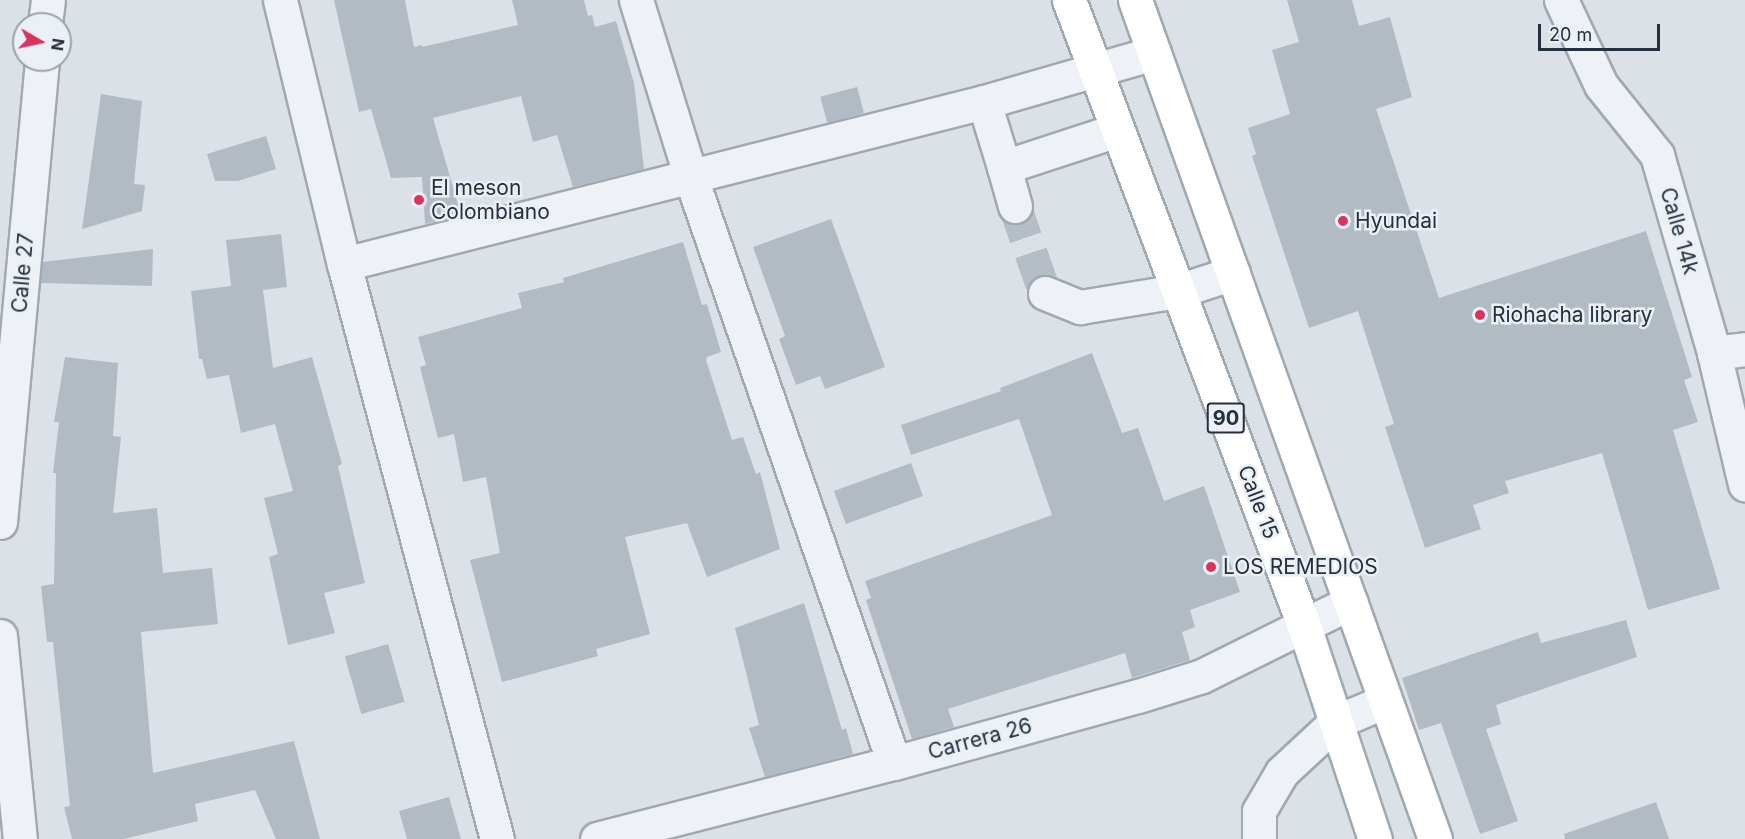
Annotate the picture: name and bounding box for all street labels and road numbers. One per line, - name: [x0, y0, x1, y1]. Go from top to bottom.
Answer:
- street label: Calle 14k: [1655, 185, 1703, 277]
- street label: Calle 27: [7, 232, 39, 314]
- road number: 90: [1206, 401, 1246, 435]
- street label: Calle 15: [1232, 462, 1284, 542]
- street label: Carrera 26: [925, 713, 1035, 765]

